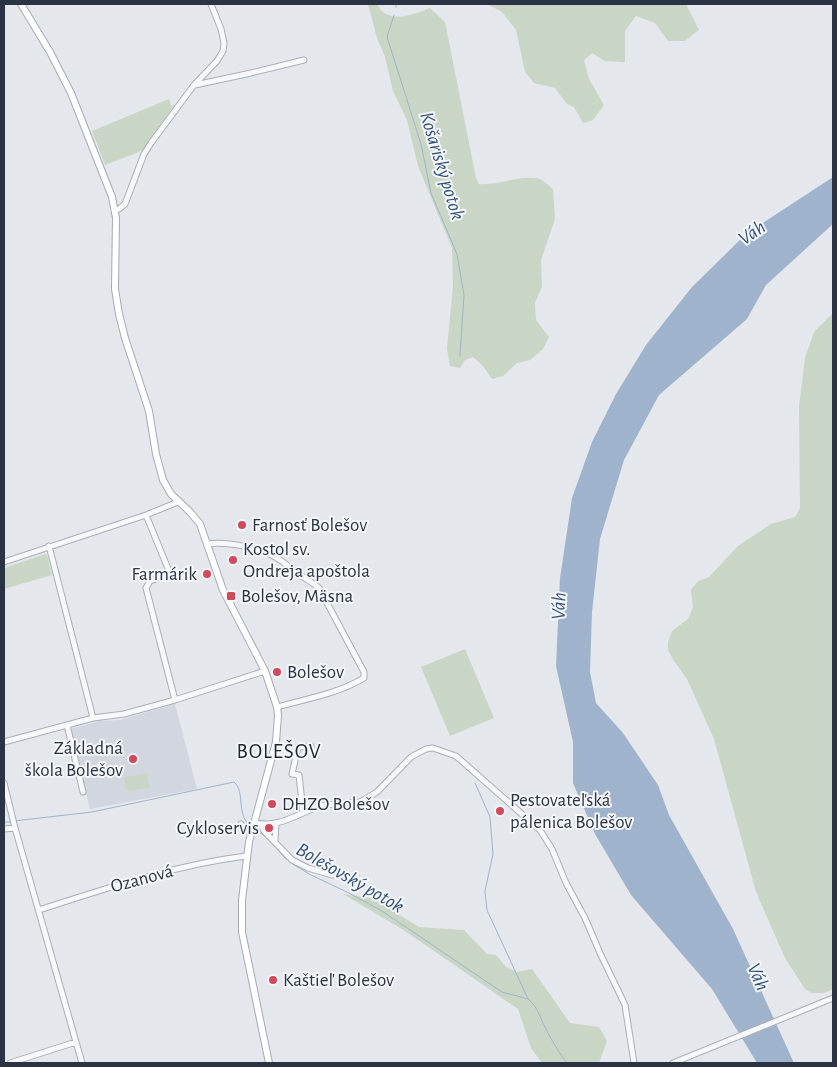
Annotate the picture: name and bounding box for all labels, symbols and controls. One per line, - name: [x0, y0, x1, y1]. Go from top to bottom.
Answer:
- water label: Košariský potok: [416, 110, 468, 222]
- water label: Váh: [735, 217, 769, 249]
- place label: Farnosť Bolešov: [252, 516, 367, 535]
- marker: Farnosť Bolešov: [236, 519, 248, 531]
- place label: Kostol sv. Ondreja apoštola: [243, 540, 370, 581]
- marker: Kostol sv. Ondreja apoštola: [227, 554, 239, 566]
- place label: Farmárik: [131, 565, 197, 584]
- marker: Farmárik: [201, 568, 213, 580]
- place label: Bolešov, Mäsna: [241, 587, 353, 606]
- marker: Bolešov, Mäsna: [225, 590, 237, 602]
- water label: Váh: [549, 592, 569, 620]
- place label: Bolešov: [287, 663, 344, 682]
- marker: Bolešov: [271, 666, 283, 678]
- place label: Základná škola Bolešov: [25, 739, 123, 780]
- district label: BOLEŠOV: [236, 739, 322, 762]
- marker: Základná škola Bolešov: [127, 753, 139, 765]
- place label: Pestovateľská pálenica Bolešov: [510, 791, 632, 832]
- place label: DHZO Bolešov: [282, 795, 389, 814]
- marker: DHZO Bolešov: [266, 798, 278, 810]
- marker: Pestovateľská pálenica Bolešov: [494, 805, 506, 817]
- place label: Cykloservis: [177, 819, 259, 838]
- marker: Cykloservis: [263, 822, 275, 834]
- water label: Bolešovský potok: [293, 839, 407, 917]
- street label: Ozanová: [109, 862, 176, 896]
- water label: Váh: [743, 960, 773, 994]
- place label: Kaštieľ Bolešov: [283, 971, 394, 990]
- marker: Kaštieľ Bolešov: [267, 974, 279, 986]

